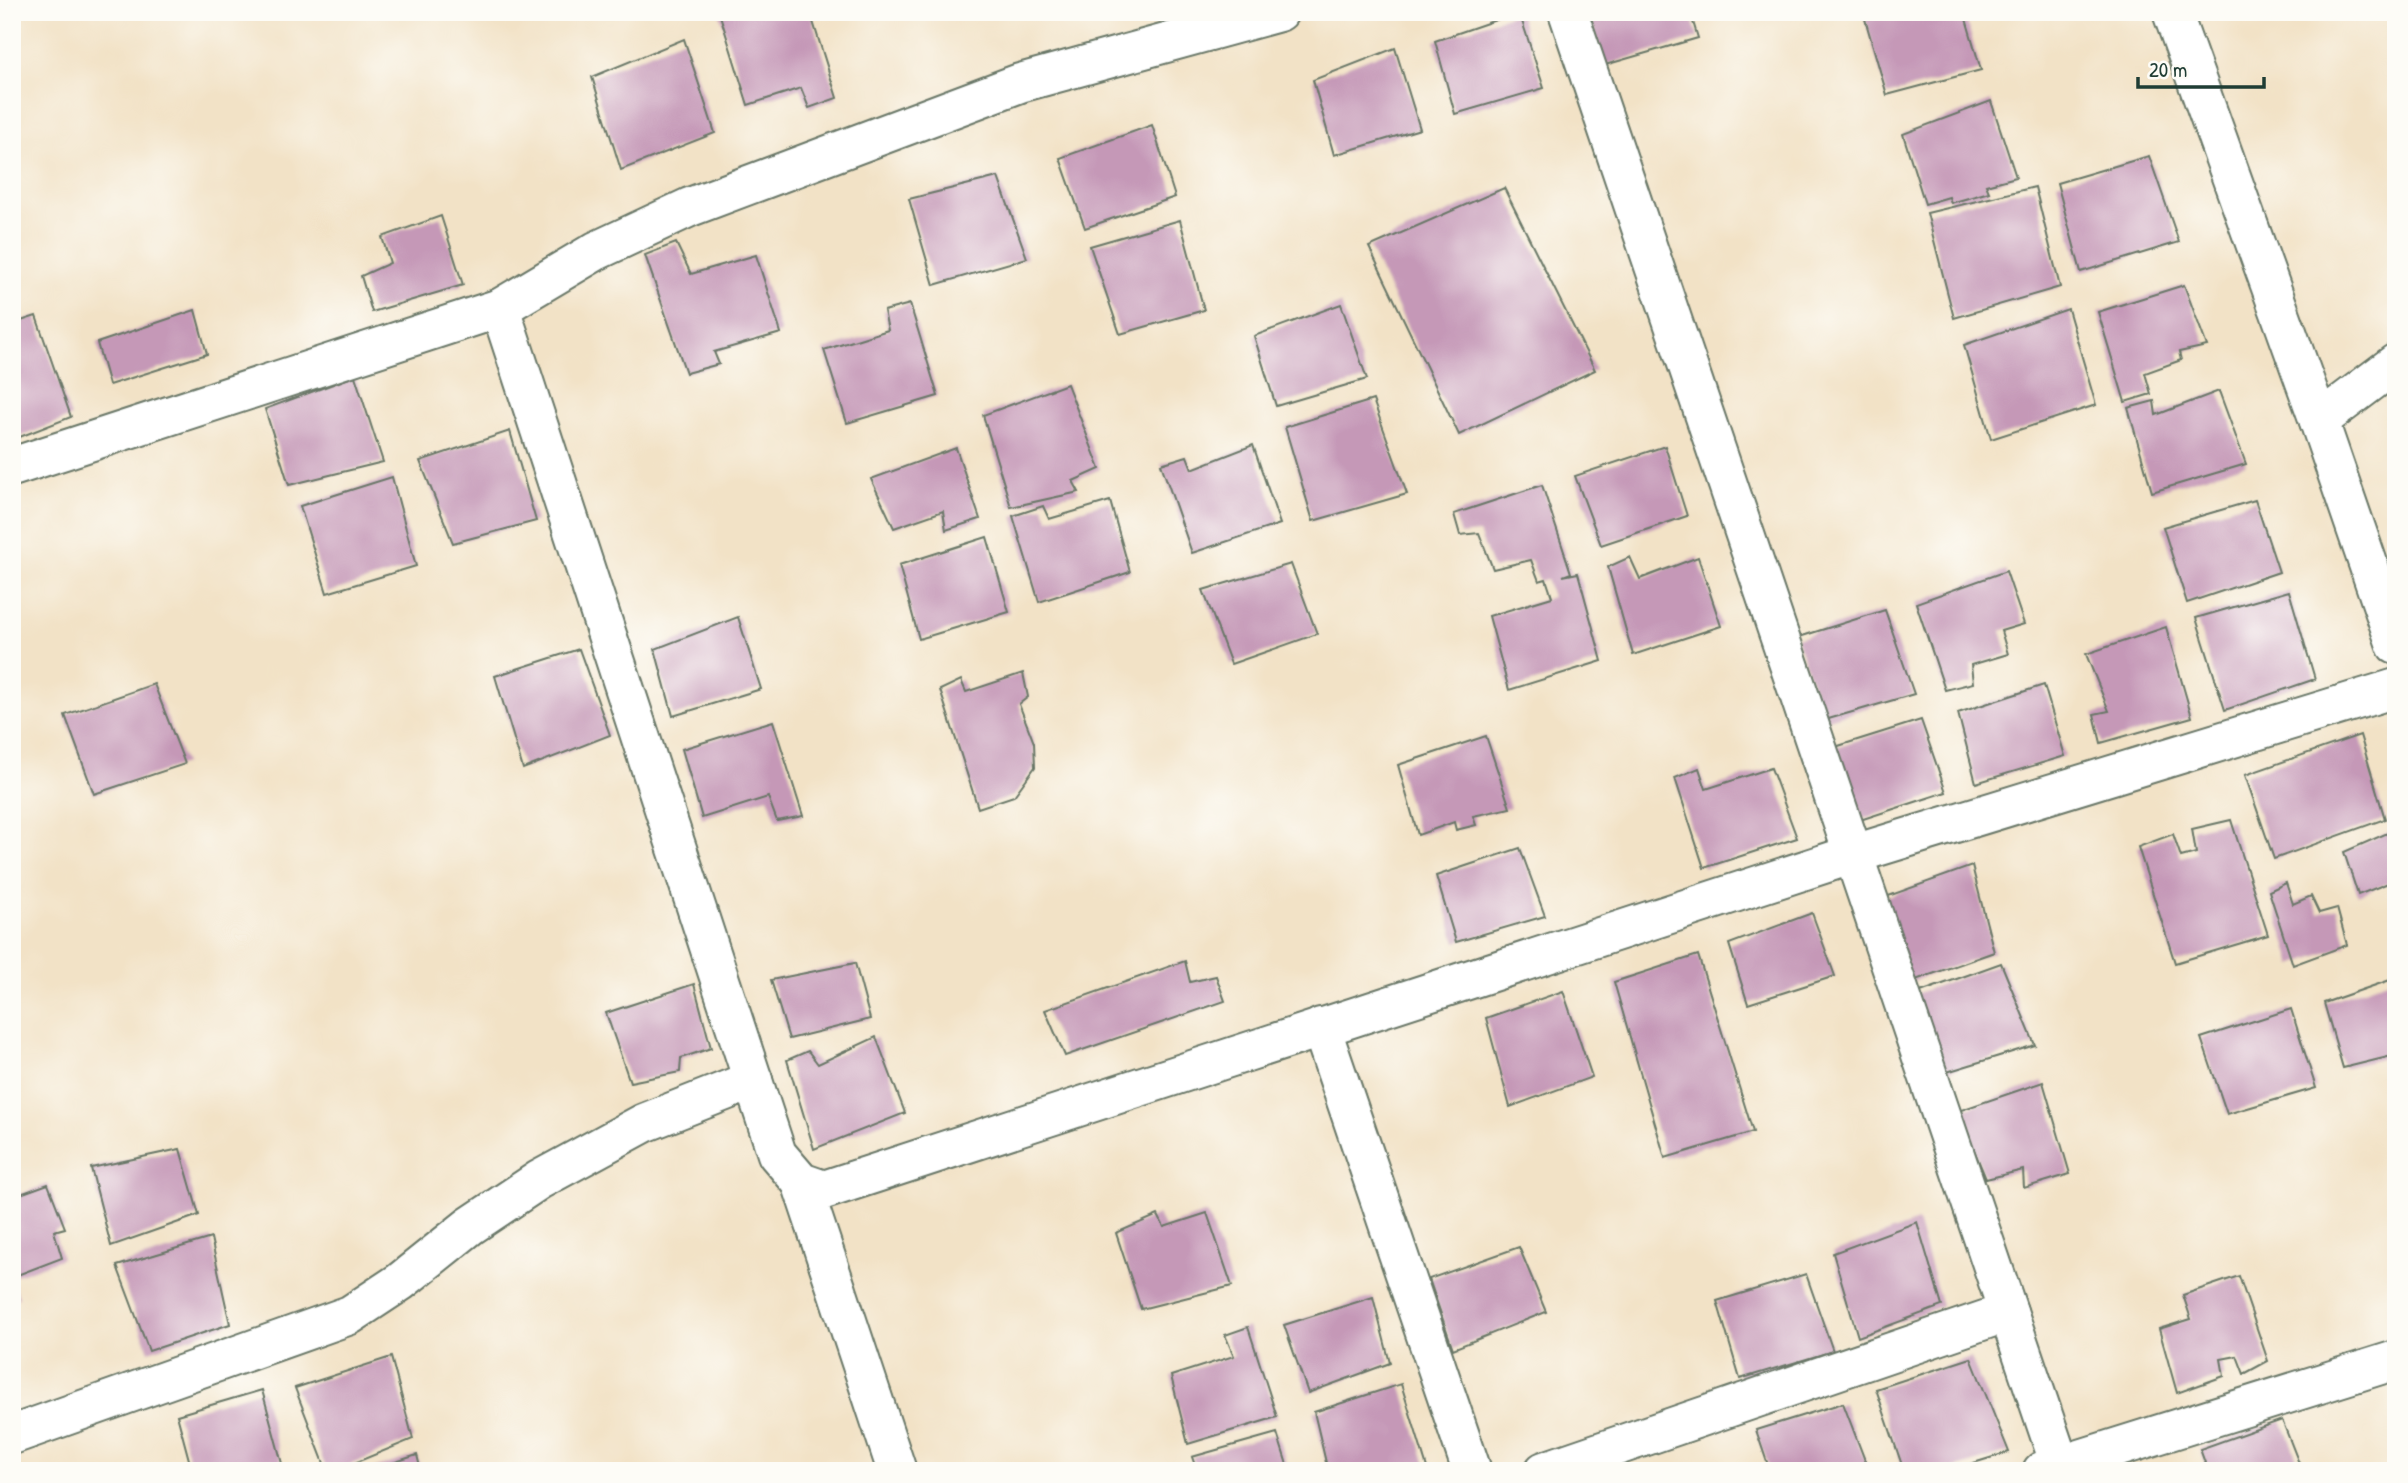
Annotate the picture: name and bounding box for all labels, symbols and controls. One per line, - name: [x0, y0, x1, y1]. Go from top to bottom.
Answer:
- scale bar: [2138, 46, 2264, 90]
- text: 20 m: [2149, 55, 2187, 84]

